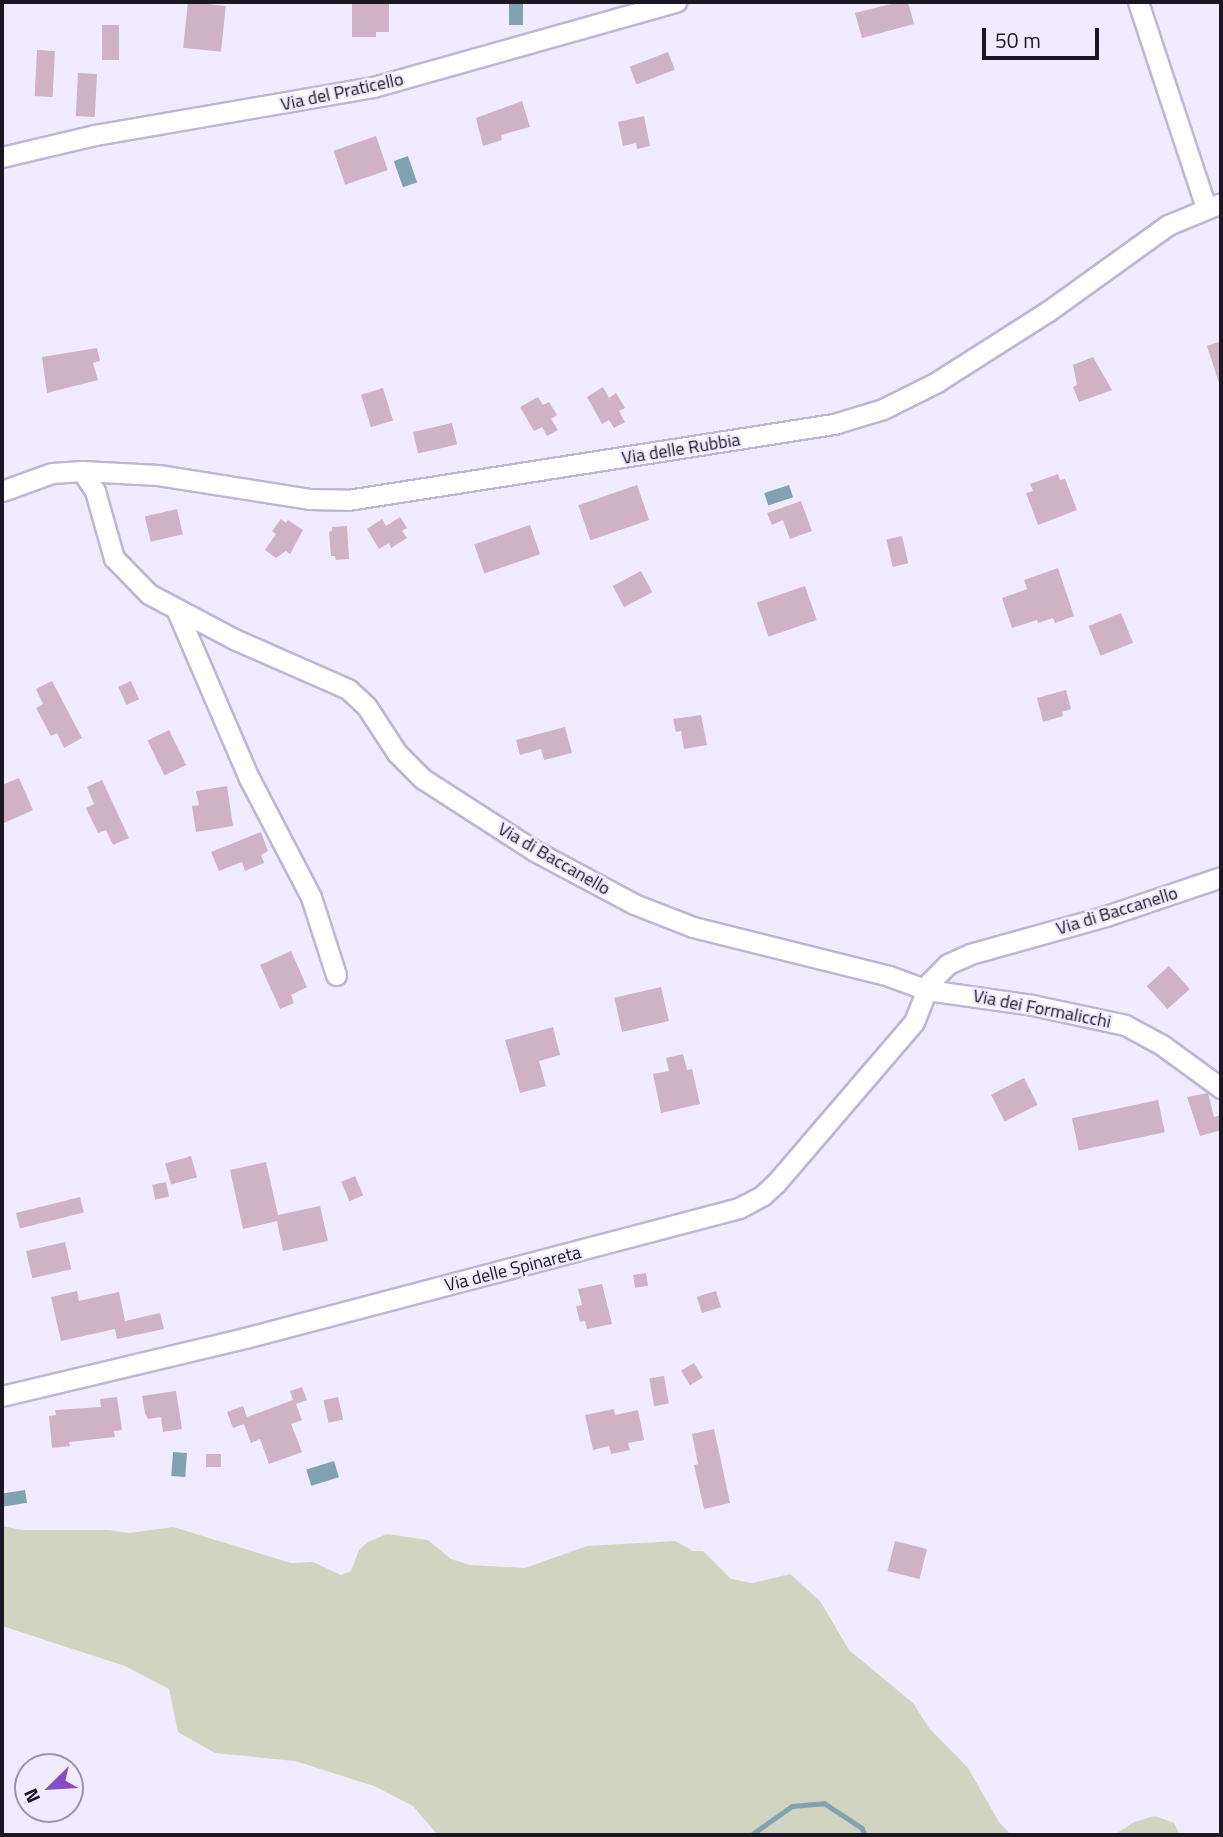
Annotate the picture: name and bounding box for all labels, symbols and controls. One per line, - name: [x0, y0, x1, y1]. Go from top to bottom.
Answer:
- scale bar: [985, 14, 1102, 58]
- text: 50 m: [995, 24, 1041, 56]
- street label: Via del Praticello: [279, 68, 405, 116]
- street label: Via delle Rubbia: [620, 429, 742, 469]
- street label: Via di Baccanello: [494, 818, 614, 900]
- street label: Via di Baccanello: [1054, 882, 1180, 940]
- street label: Via dei Formalicchi: [971, 985, 1113, 1033]
- street label: Via delle Spinareta: [443, 1242, 583, 1296]
- north arrow: [14, 1753, 84, 1823]
- text: N: [15, 1784, 47, 1808]

